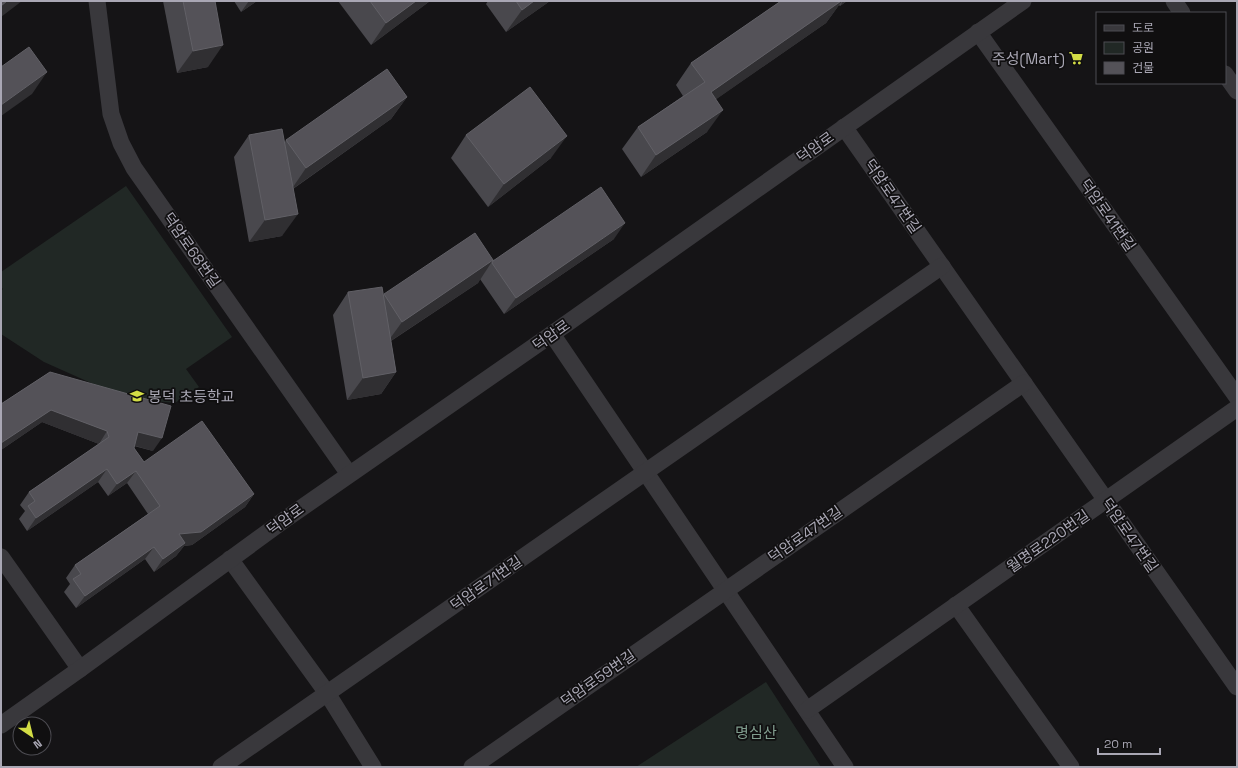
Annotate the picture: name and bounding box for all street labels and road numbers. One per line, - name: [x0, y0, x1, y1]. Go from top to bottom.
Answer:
- street label: 덕암로: [793, 127, 837, 167]
- street label: 덕암로47번길: [860, 155, 926, 237]
- street label: 덕암로41번길: [1076, 175, 1140, 255]
- street label: 덕암로68번길: [159, 209, 225, 291]
- street label: 덕암로: [529, 315, 573, 355]
- street label: 덕암로47번길: [1097, 494, 1163, 576]
- street label: 덕암로: [263, 499, 307, 539]
- street label: 덕암로47번길: [764, 501, 846, 567]
- street label: 월명로220번길: [1003, 505, 1093, 577]
- street label: 덕암로71번길: [446, 551, 526, 615]
- street label: 덕암로59번길: [557, 645, 639, 711]

